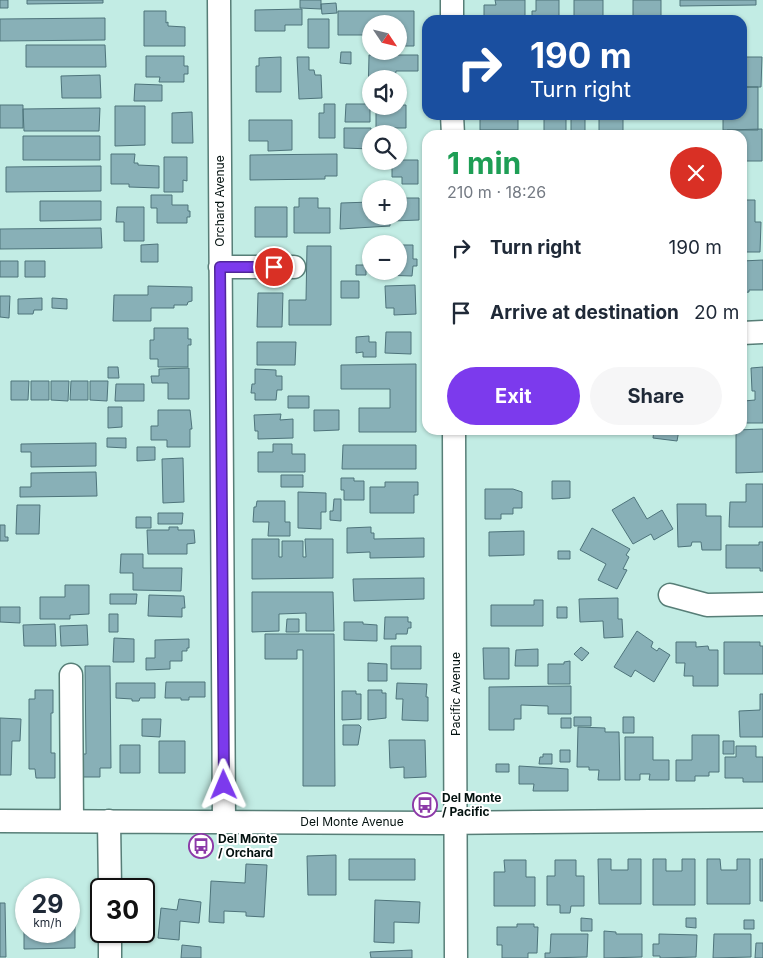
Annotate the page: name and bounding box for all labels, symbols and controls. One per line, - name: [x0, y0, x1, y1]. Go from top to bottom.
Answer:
- north arrow: [362, 15, 408, 60]
- map controls: [362, 15, 407, 280]
- text: 190 m: [530, 34, 632, 76]
- icon: right: [447, 35, 512, 100]
- button: sound: [362, 70, 407, 115]
- text: Turn right: [530, 76, 631, 102]
- button: search: [362, 125, 407, 170]
- text: 1 min: [447, 145, 521, 181]
- button: close: [670, 147, 722, 199]
- street label: Orchard Avenue: [212, 155, 227, 247]
- button: +: [362, 180, 407, 225]
- text: 210 m · 18:26: [447, 182, 546, 202]
- icon: right: [447, 234, 475, 262]
- button: −: [362, 235, 407, 280]
- text: Turn right: [490, 236, 581, 259]
- text: 190 m: [669, 236, 722, 259]
- pin: [253, 246, 295, 288]
- icon: arrive: [260, 253, 288, 281]
- icon: arrive: [447, 299, 475, 327]
- text: Arrive at destination: [490, 301, 679, 324]
- text: 20 m: [694, 301, 740, 324]
- button: Exit: [447, 367, 580, 425]
- button: Share: [590, 367, 722, 425]
- street label: Pacific Avenue: [448, 652, 463, 736]
- position arrow: [197, 758, 249, 810]
- place label: Del Monte / Pacific: [442, 790, 501, 819]
- bus stop icon: Del Monte / Pacific: [412, 792, 438, 818]
- street label: Del Monte Avenue: [300, 814, 404, 829]
- place label: Del Monte / Orchard: [218, 831, 277, 860]
- bus stop icon: Del Monte / Orchard: [188, 833, 214, 859]
- speed limit sign: 30: [90, 878, 155, 943]
- text: 29: [32, 889, 63, 919]
- text: km/h: [33, 915, 62, 930]

